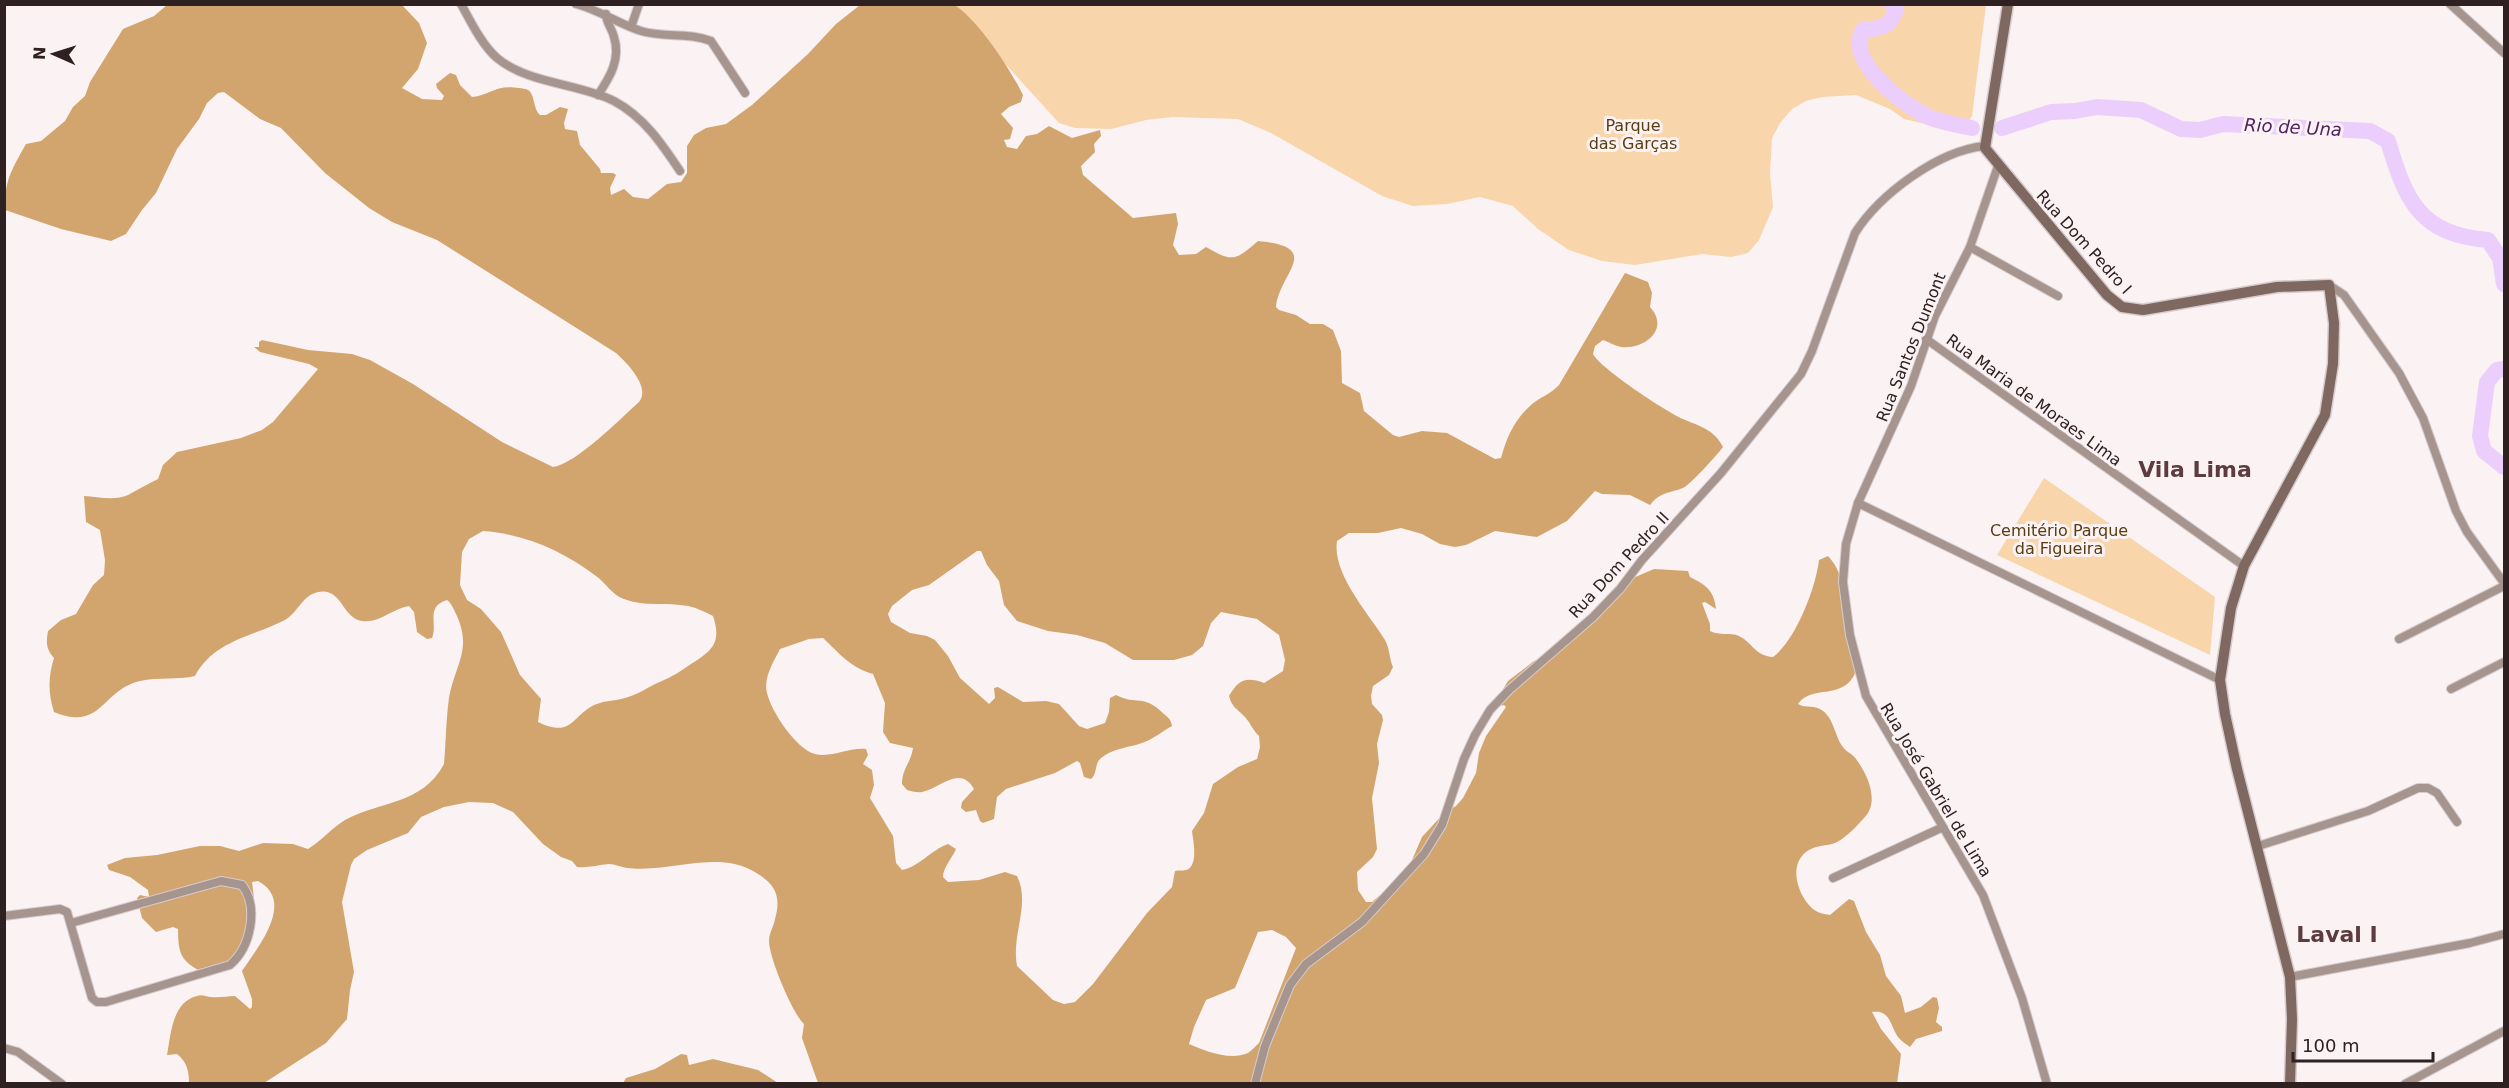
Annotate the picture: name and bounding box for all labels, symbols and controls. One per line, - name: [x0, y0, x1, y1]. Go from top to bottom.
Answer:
- north arrow: [24, 24, 84, 84]
- text: N: [30, 46, 49, 60]
- water label: Rio de Una: [2243, 114, 2343, 140]
- park label: Parque das Garças: [1589, 116, 1677, 153]
- street label: Rua Dom Pedro I: [2032, 186, 2136, 298]
- street label: Rua Santos Dumont: [1872, 270, 1950, 424]
- street label: Rua Maria de Moraes Lima: [1943, 330, 2125, 470]
- district label: Vila Lima: [2138, 457, 2252, 482]
- street label: Rua Dom Pedro II: [1565, 508, 1673, 622]
- park label: Cemitério Parque da Figueira: [1990, 521, 2128, 558]
- street label: Rua José Gabriel de Lima: [1876, 699, 1996, 881]
- district label: Laval I: [2296, 922, 2378, 947]
- scale bar: [2293, 1025, 2432, 1063]
- text: 100 m: [2302, 1035, 2360, 1056]

